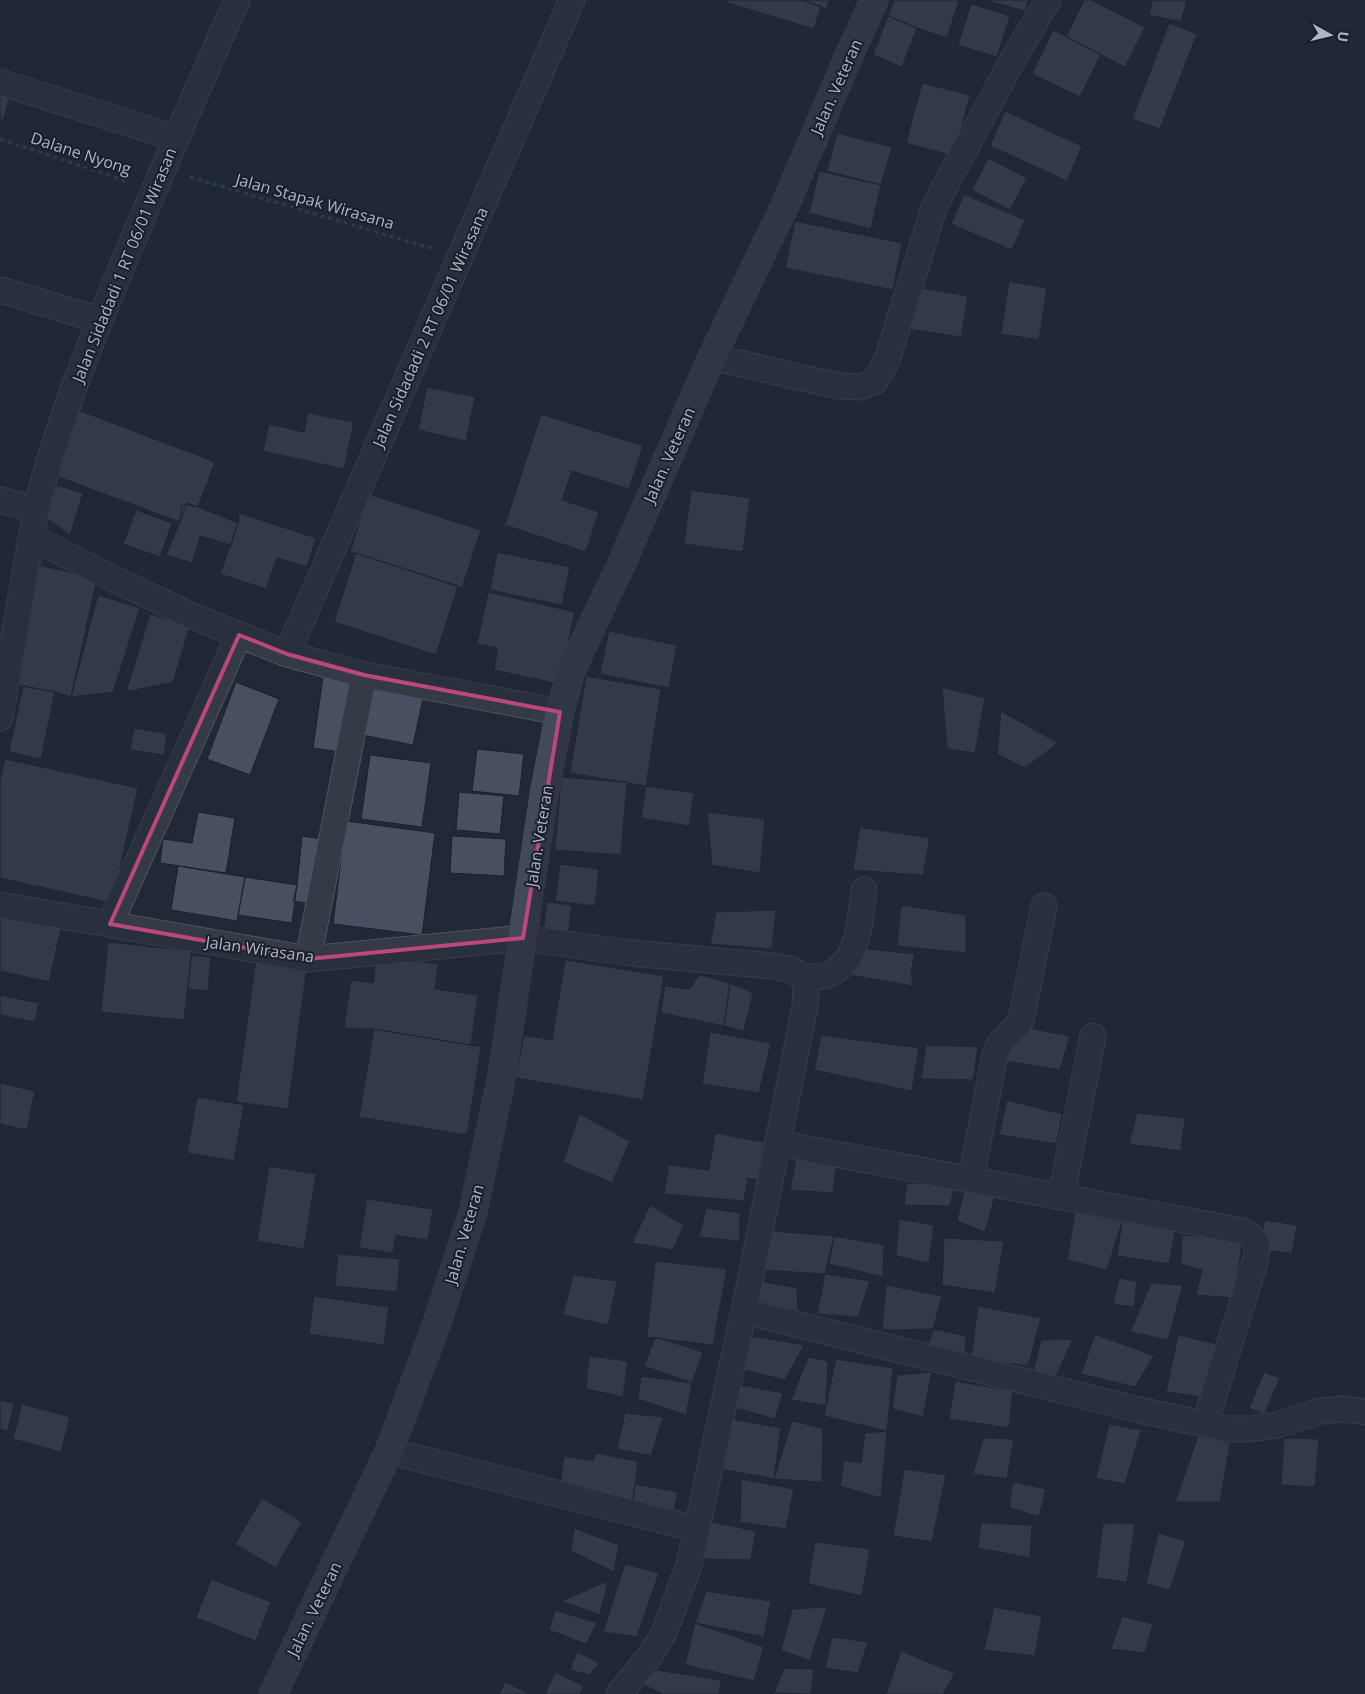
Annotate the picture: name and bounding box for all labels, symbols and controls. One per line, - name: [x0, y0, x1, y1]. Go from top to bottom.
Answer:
- north arrow: [1305, 10, 1355, 60]
- text: U: [1333, 30, 1354, 43]
- street label: Jalan. Veteran: [804, 36, 867, 140]
- street label: Dalane Nyong: [28, 126, 134, 180]
- street label: Jalan Sidadadi 1 RT 06/01 Wirasan: [66, 144, 181, 388]
- street label: Jalan Stapak Wirasana: [231, 167, 397, 234]
- street label: Jalan Sidadadi 2 RT 06/01 Wirasana: [366, 204, 493, 452]
- street label: Jalan. Veteran: [637, 404, 700, 508]
- street label: Jalan. Veteran: [520, 784, 558, 890]
- street label: Jalan Wirasana: [202, 930, 316, 968]
- street label: Jalan. Veteran: [439, 1182, 489, 1288]
- street label: Jalan. Veteran: [281, 1558, 346, 1662]

